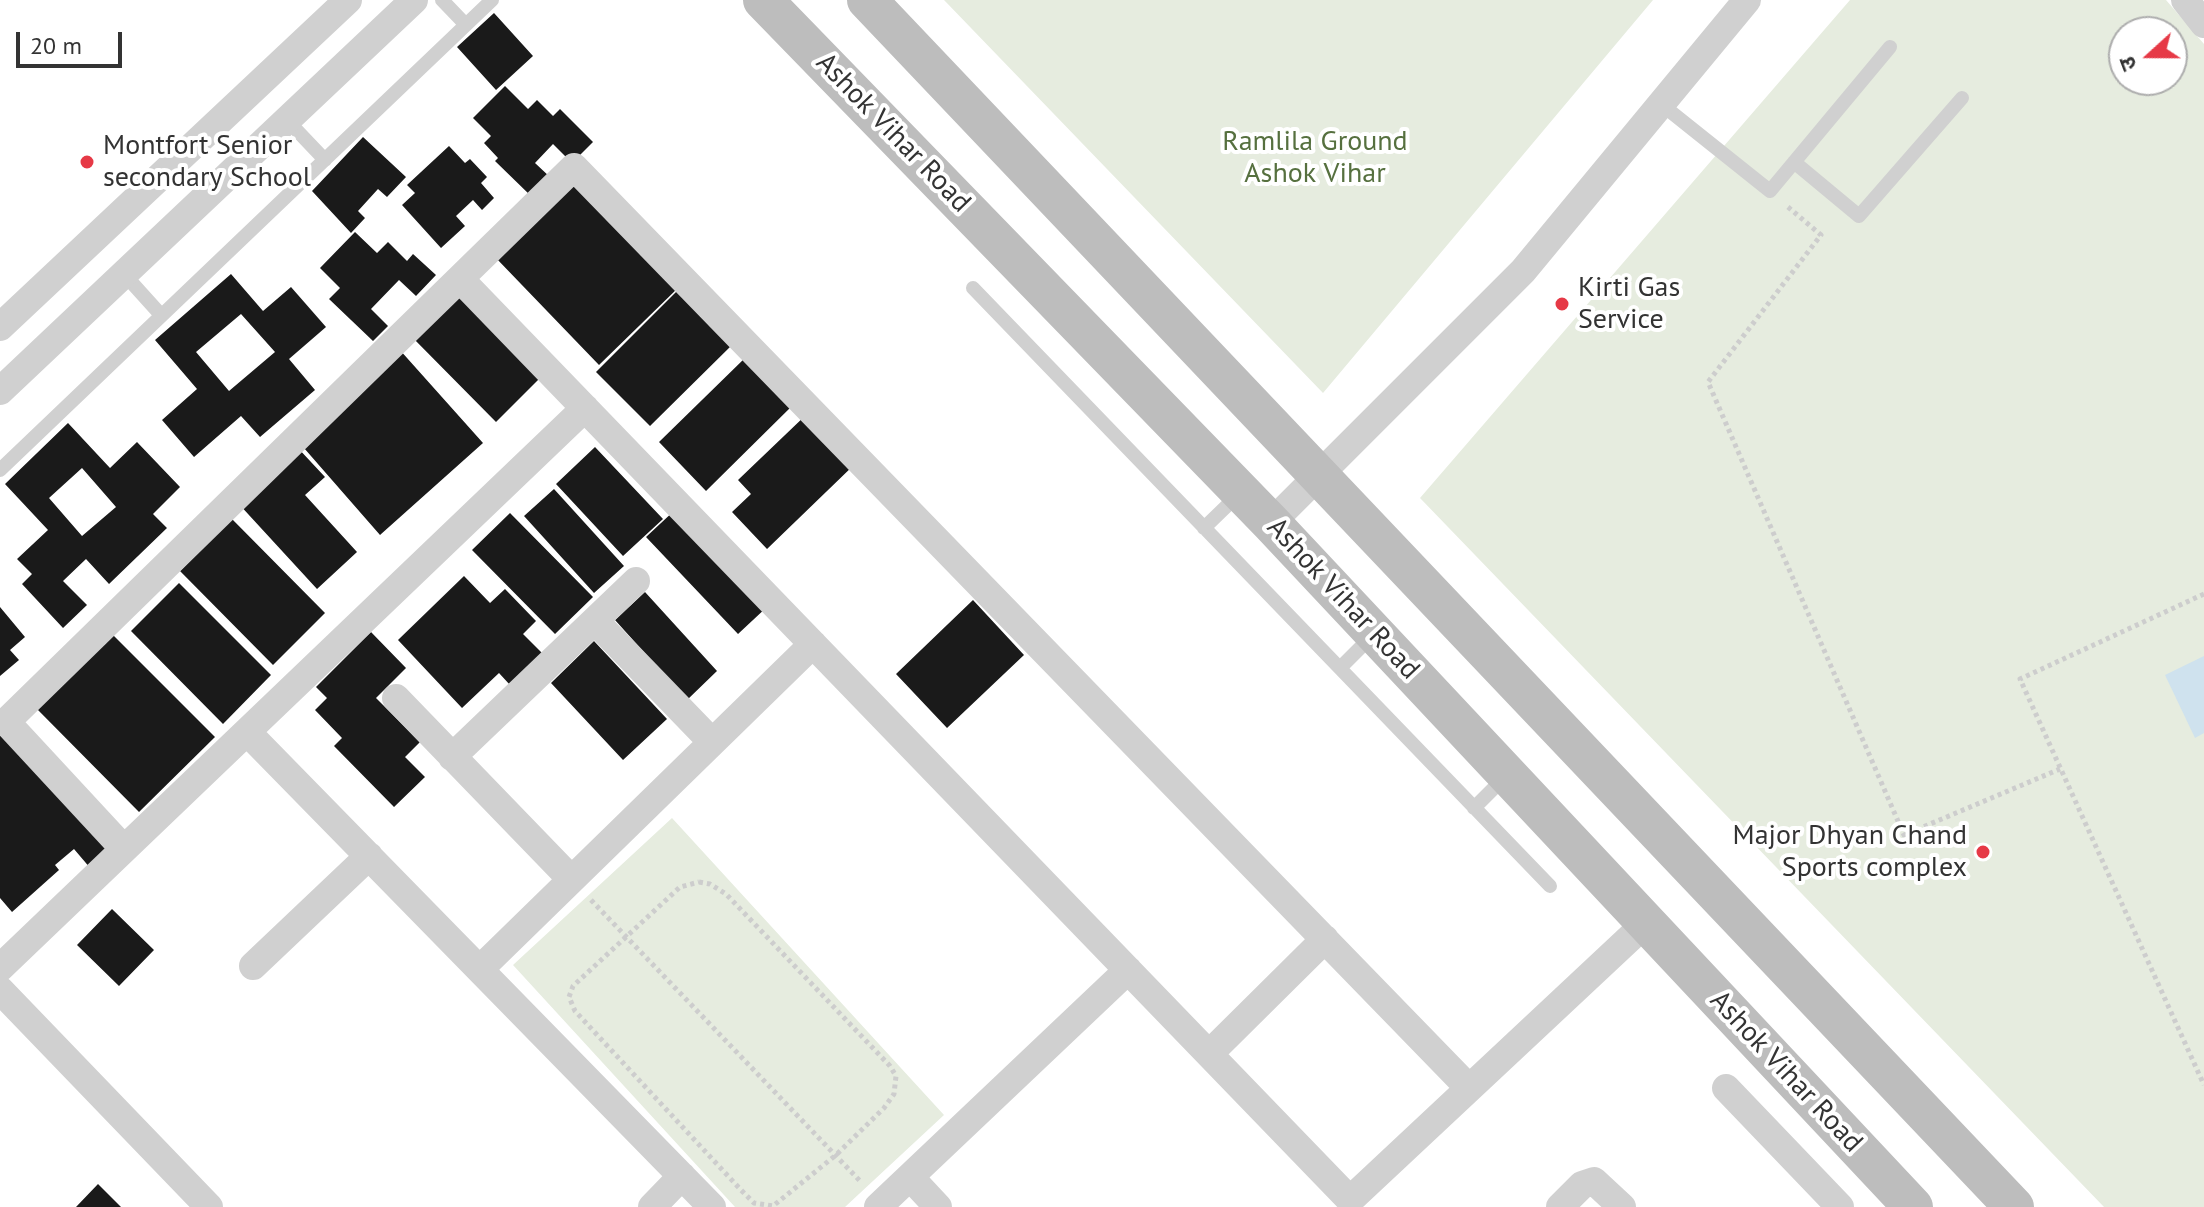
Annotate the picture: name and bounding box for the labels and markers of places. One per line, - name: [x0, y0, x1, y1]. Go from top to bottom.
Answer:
- place label: Montfort Senior secondary School: [103, 129, 311, 195]
- marker: Montfort Senior secondary School: [78, 153, 96, 171]
- place label: Kirti Gas Service: [1578, 271, 1680, 337]
- marker: Kirti Gas Service: [1553, 295, 1571, 313]
- place label: Major Dhyan Chand Sports complex: [1733, 819, 1967, 885]
- marker: Major Dhyan Chand Sports complex: [1974, 843, 1992, 861]

